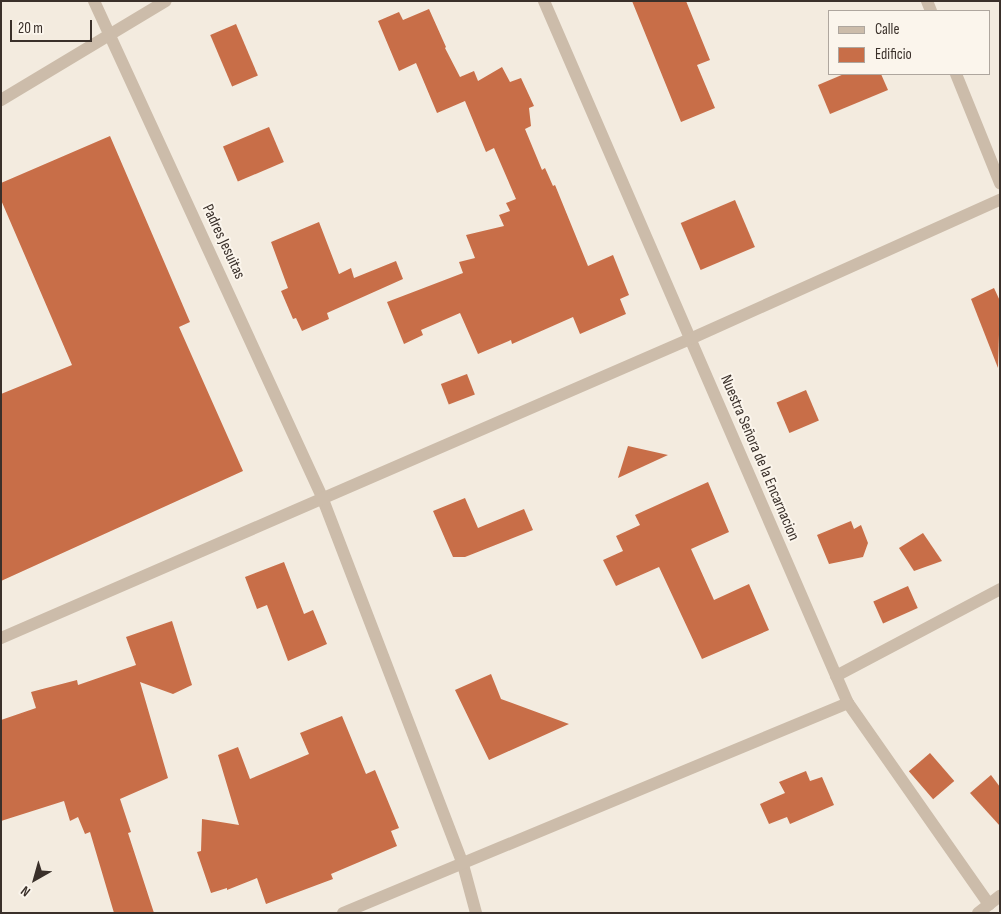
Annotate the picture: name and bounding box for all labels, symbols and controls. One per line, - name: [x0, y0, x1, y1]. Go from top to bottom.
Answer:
- scale bar: [12, 10, 95, 42]
- legend: [828, 10, 991, 75]
- text: 20 m: [18, 19, 43, 38]
- text: Calle: [875, 20, 899, 39]
- text: Edificio: [875, 45, 912, 64]
- street label: Padres Jesuitas: [197, 202, 249, 282]
- street label: Nuestra Señora de la Encarnacion: [715, 372, 803, 544]
- north arrow: [10, 854, 60, 904]
- text: N: [17, 882, 34, 900]

